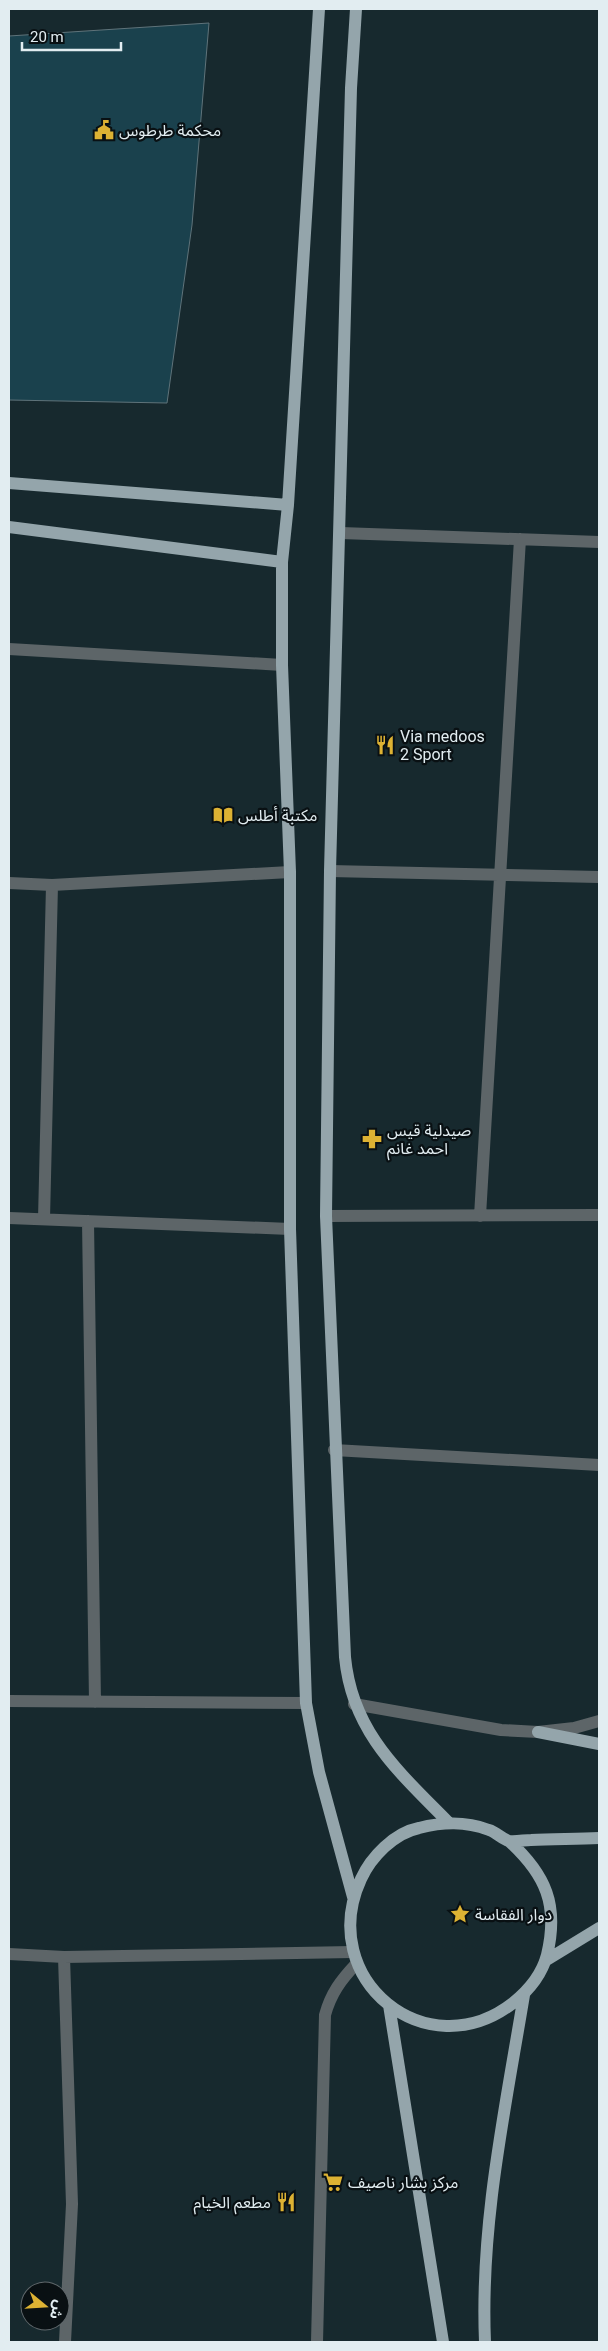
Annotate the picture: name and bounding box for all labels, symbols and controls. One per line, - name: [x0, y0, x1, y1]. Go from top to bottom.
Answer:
- scale bar: [22, 20, 121, 52]
- text: 20 m: [30, 28, 64, 46]
- public building icon: محكمة طرطوس: [93, 119, 115, 141]
- place label: محكمة طرطوس: [119, 121, 221, 140]
- place label: Via medoos 2 Sport: [400, 727, 485, 764]
- restaurant icon: Via medoos 2 Sport: [374, 734, 396, 756]
- library icon: مكتبة أطلس: [212, 804, 234, 826]
- place label: مكتبة أطلس: [238, 806, 317, 825]
- place label: صيدلية قيس احمد غانم: [387, 1121, 471, 1161]
- pharmacy icon: صيدلية قيس احمد غانم: [361, 1128, 383, 1150]
- place icon: دوار الفقاسة: [449, 1903, 471, 1925]
- place label: دوار الفقاسة: [475, 1905, 552, 1924]
- supermarket icon: مركز بشار ناصيف: [322, 2171, 344, 2193]
- place label: مركز بشار ناصيف: [348, 2173, 458, 2192]
- restaurant icon: مطعم الخيام: [275, 2191, 297, 2213]
- place label: مطعم الخيام: [193, 2193, 271, 2215]
- north arrow: [20, 2281, 70, 2331]
- text: ش: [47, 2298, 68, 2322]

